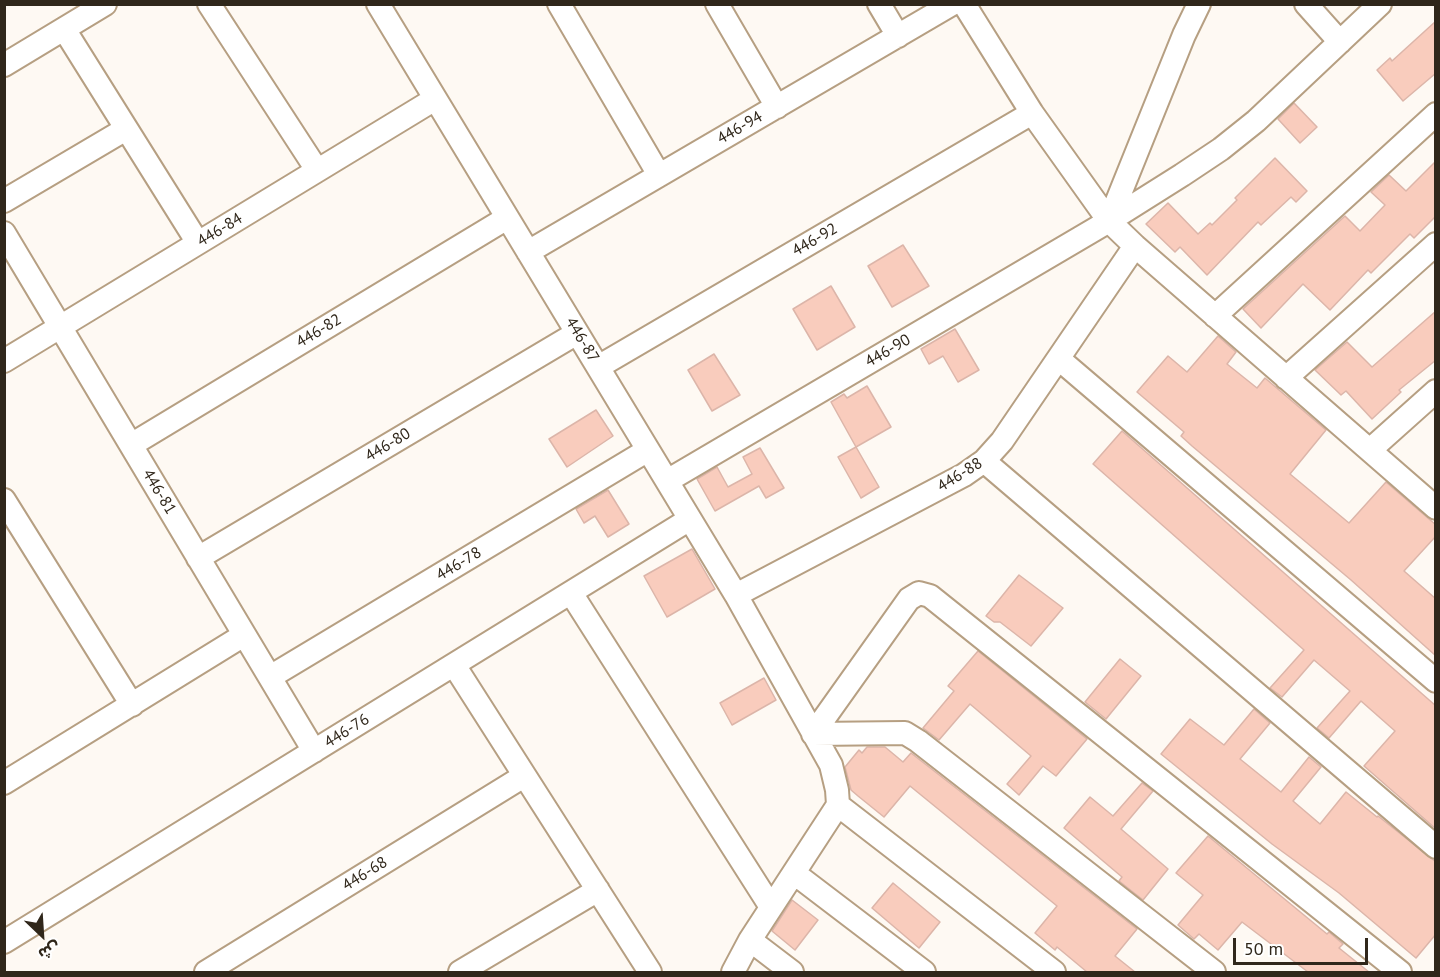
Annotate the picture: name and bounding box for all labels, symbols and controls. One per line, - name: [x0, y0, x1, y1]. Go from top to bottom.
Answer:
- street label: 446-94: [714, 107, 766, 149]
- street label: 446-84: [194, 209, 246, 251]
- street label: 446-92: [789, 219, 841, 261]
- street label: 446-82: [293, 310, 345, 352]
- street label: 446-87: [561, 314, 603, 366]
- street label: 446-90: [862, 330, 914, 372]
- street label: 446-80: [362, 424, 414, 466]
- street label: 446-88: [934, 454, 986, 496]
- street label: 446-81: [138, 466, 180, 518]
- street label: 446-78: [433, 543, 485, 585]
- street label: 446-76: [321, 710, 373, 752]
- street label: 446-68: [339, 853, 391, 895]
- north arrow: [12, 905, 72, 965]
- scale bar: [1236, 926, 1371, 964]
- text: 50 m: [1244, 937, 1283, 960]
- text: ش: [35, 938, 64, 965]

